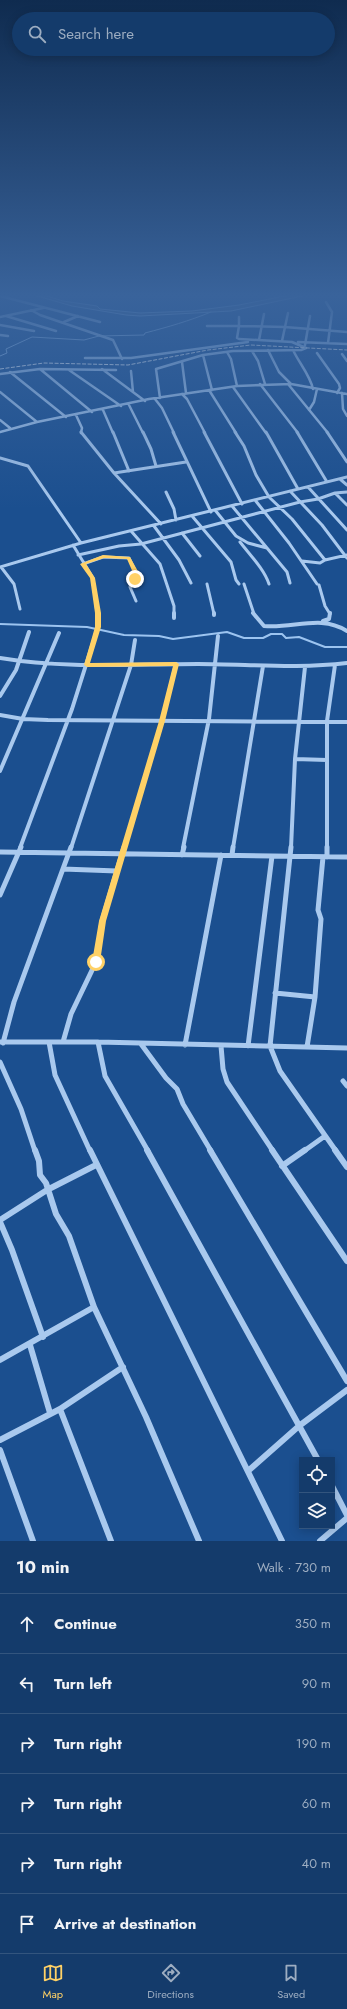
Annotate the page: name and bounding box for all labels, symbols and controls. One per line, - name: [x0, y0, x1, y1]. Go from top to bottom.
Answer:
- search box: [12, 12, 335, 56]
- icon: search: [26, 23, 48, 45]
- text: Search here: [58, 23, 134, 45]
- route end: [126, 570, 144, 588]
- route start: [87, 953, 105, 971]
- map controls: [299, 1457, 335, 1529]
- button: locate: [299, 1457, 335, 1493]
- button: layers: [299, 1493, 335, 1529]
- text: 10 min: [16, 1555, 69, 1579]
- text: Walk · 730 m: [257, 1558, 331, 1577]
- icon: ahead: [16, 1613, 38, 1635]
- text: Continue: [54, 1613, 117, 1635]
- text: 350 m: [295, 1614, 331, 1633]
- icon: left: [16, 1673, 38, 1695]
- text: Turn left: [54, 1673, 112, 1695]
- text: 90 m: [302, 1674, 331, 1693]
- icon: right: [16, 1733, 38, 1755]
- text: Turn right: [54, 1733, 122, 1755]
- text: 190 m: [296, 1734, 331, 1753]
- icon: right: [16, 1793, 38, 1815]
- text: Turn right: [54, 1793, 122, 1815]
- text: 60 m: [302, 1794, 331, 1813]
- icon: right: [16, 1853, 38, 1875]
- text: Turn right: [54, 1853, 122, 1875]
- text: 40 m: [302, 1854, 331, 1873]
- icon: arrive: [16, 1913, 38, 1935]
- text: Arrive at destination: [54, 1913, 196, 1935]
- tab: Map: [42, 1962, 64, 2002]
- tab: Directions: [147, 1962, 194, 2002]
- tab: Saved: [277, 1962, 305, 2002]

